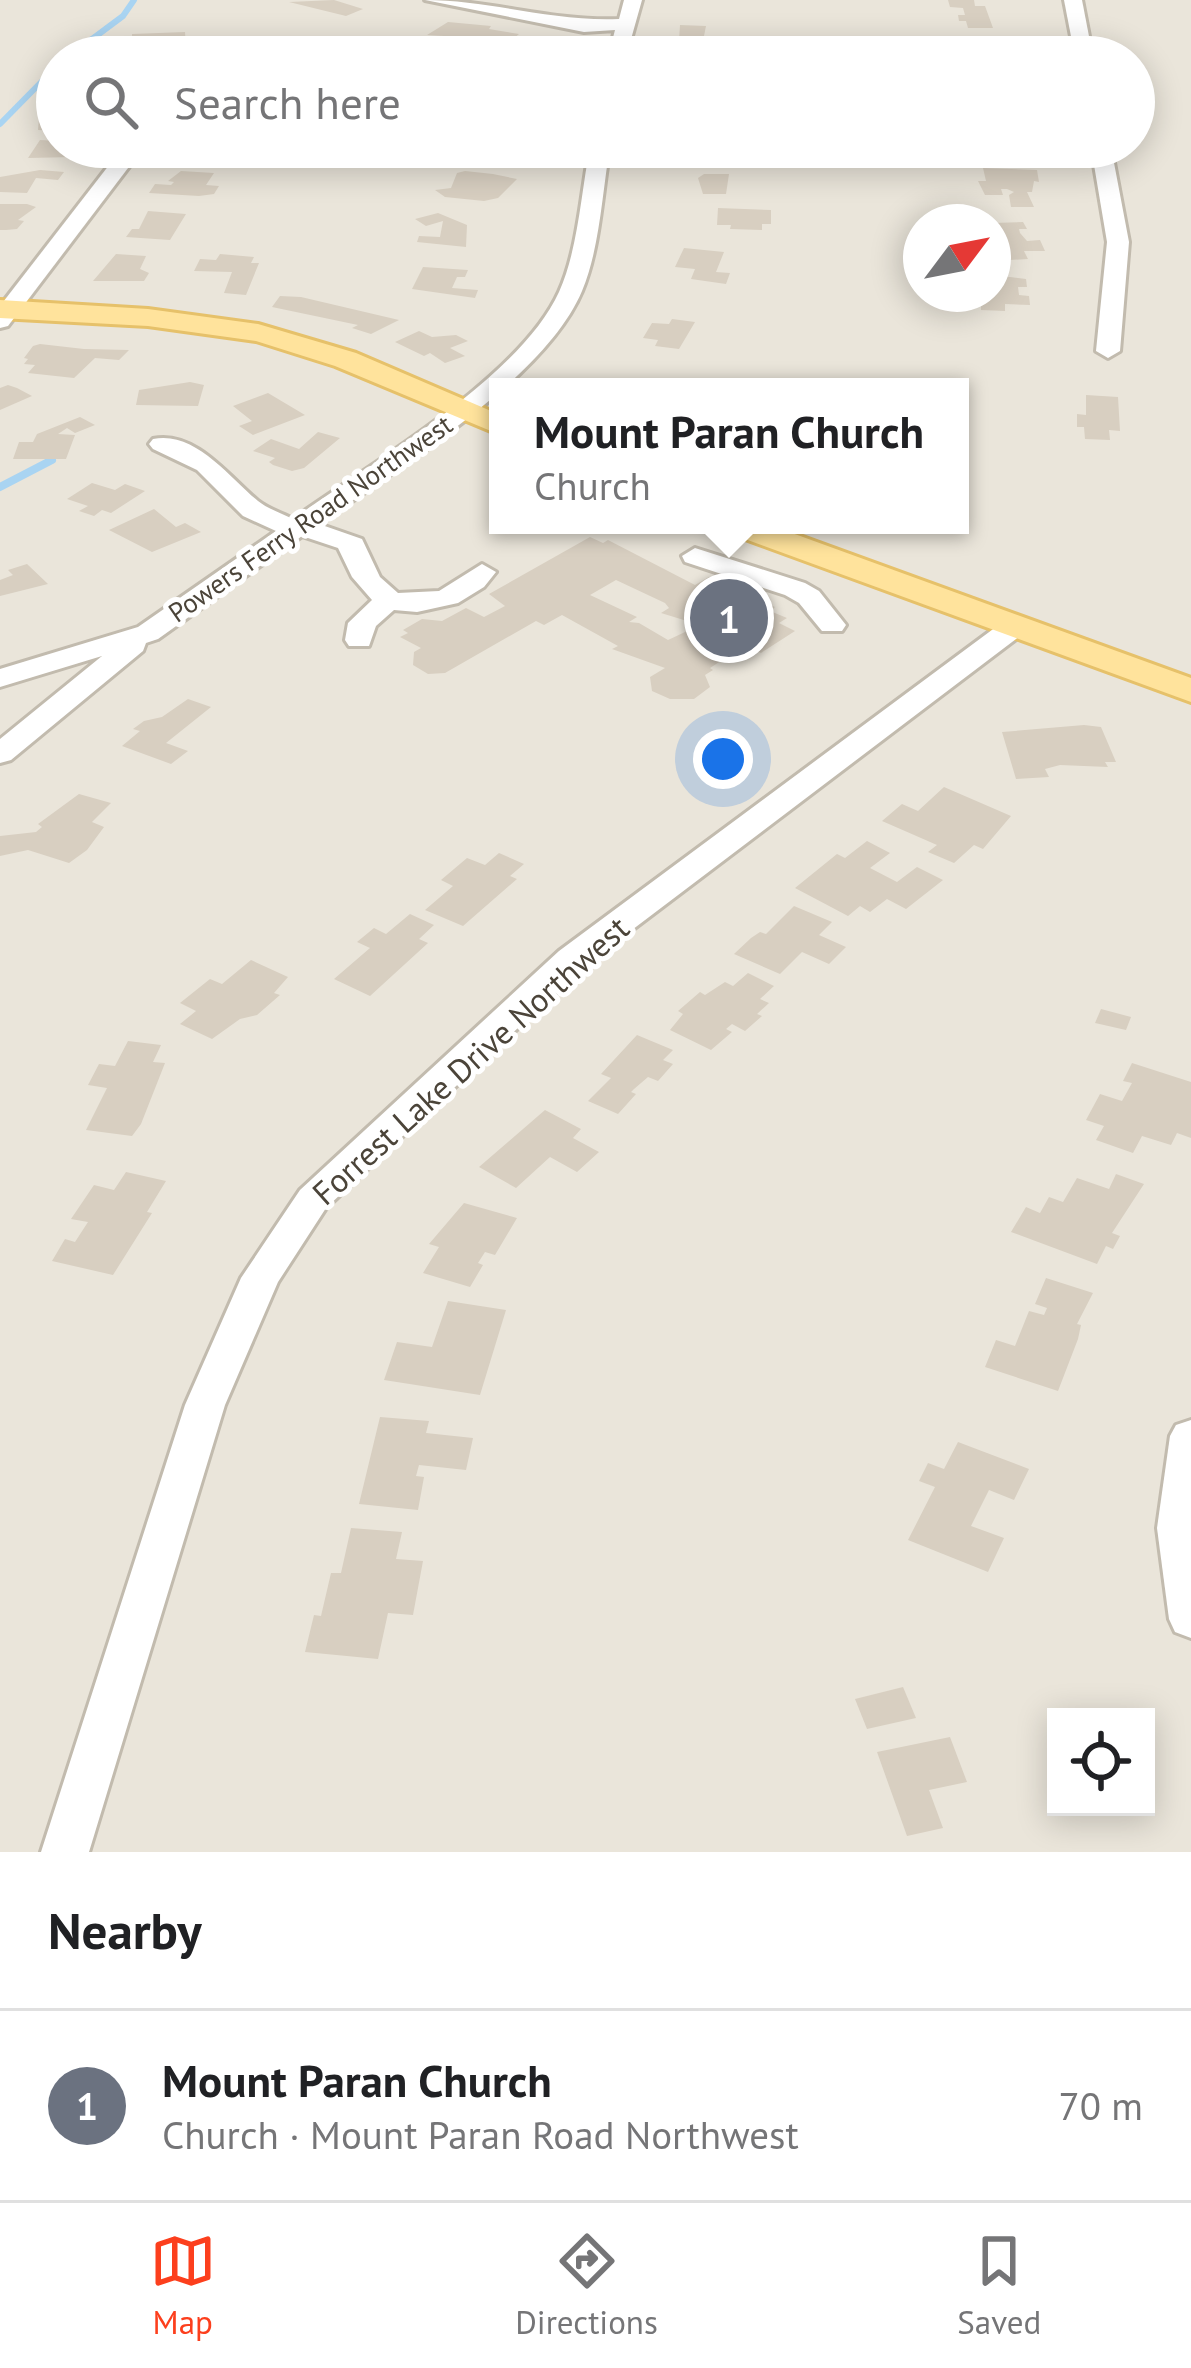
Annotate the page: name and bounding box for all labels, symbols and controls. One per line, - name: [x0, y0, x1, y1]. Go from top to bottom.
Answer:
- search box: [36, 36, 1155, 168]
- icon: search: [78, 69, 144, 135]
- text: Search here: [174, 73, 401, 131]
- north arrow: [903, 204, 1011, 312]
- popup: [489, 378, 969, 534]
- text: Mount Paran Church: [534, 402, 924, 460]
- street label: Powers Ferry Road Northwest: [161, 407, 459, 629]
- text: Church: [534, 460, 651, 511]
- pin: 1: [690, 573, 768, 663]
- your location: [693, 729, 753, 789]
- street label: Forrest Lake Drive Northwest: [303, 906, 637, 1214]
- map controls: [1047, 1708, 1155, 1816]
- button: locate: [1047, 1708, 1155, 1816]
- text: Nearby: [48, 1897, 202, 1963]
- text: Mount Paran Church: [162, 2051, 552, 2109]
- text: 1: [76, 2080, 98, 2131]
- text: 70 m: [1058, 2080, 1143, 2131]
- text: Church · Mount Paran Road Northwest: [162, 2109, 799, 2160]
- tab: Map: [150, 2228, 216, 2343]
- tab: Directions: [515, 2228, 658, 2343]
- tab: Saved: [957, 2228, 1041, 2343]

